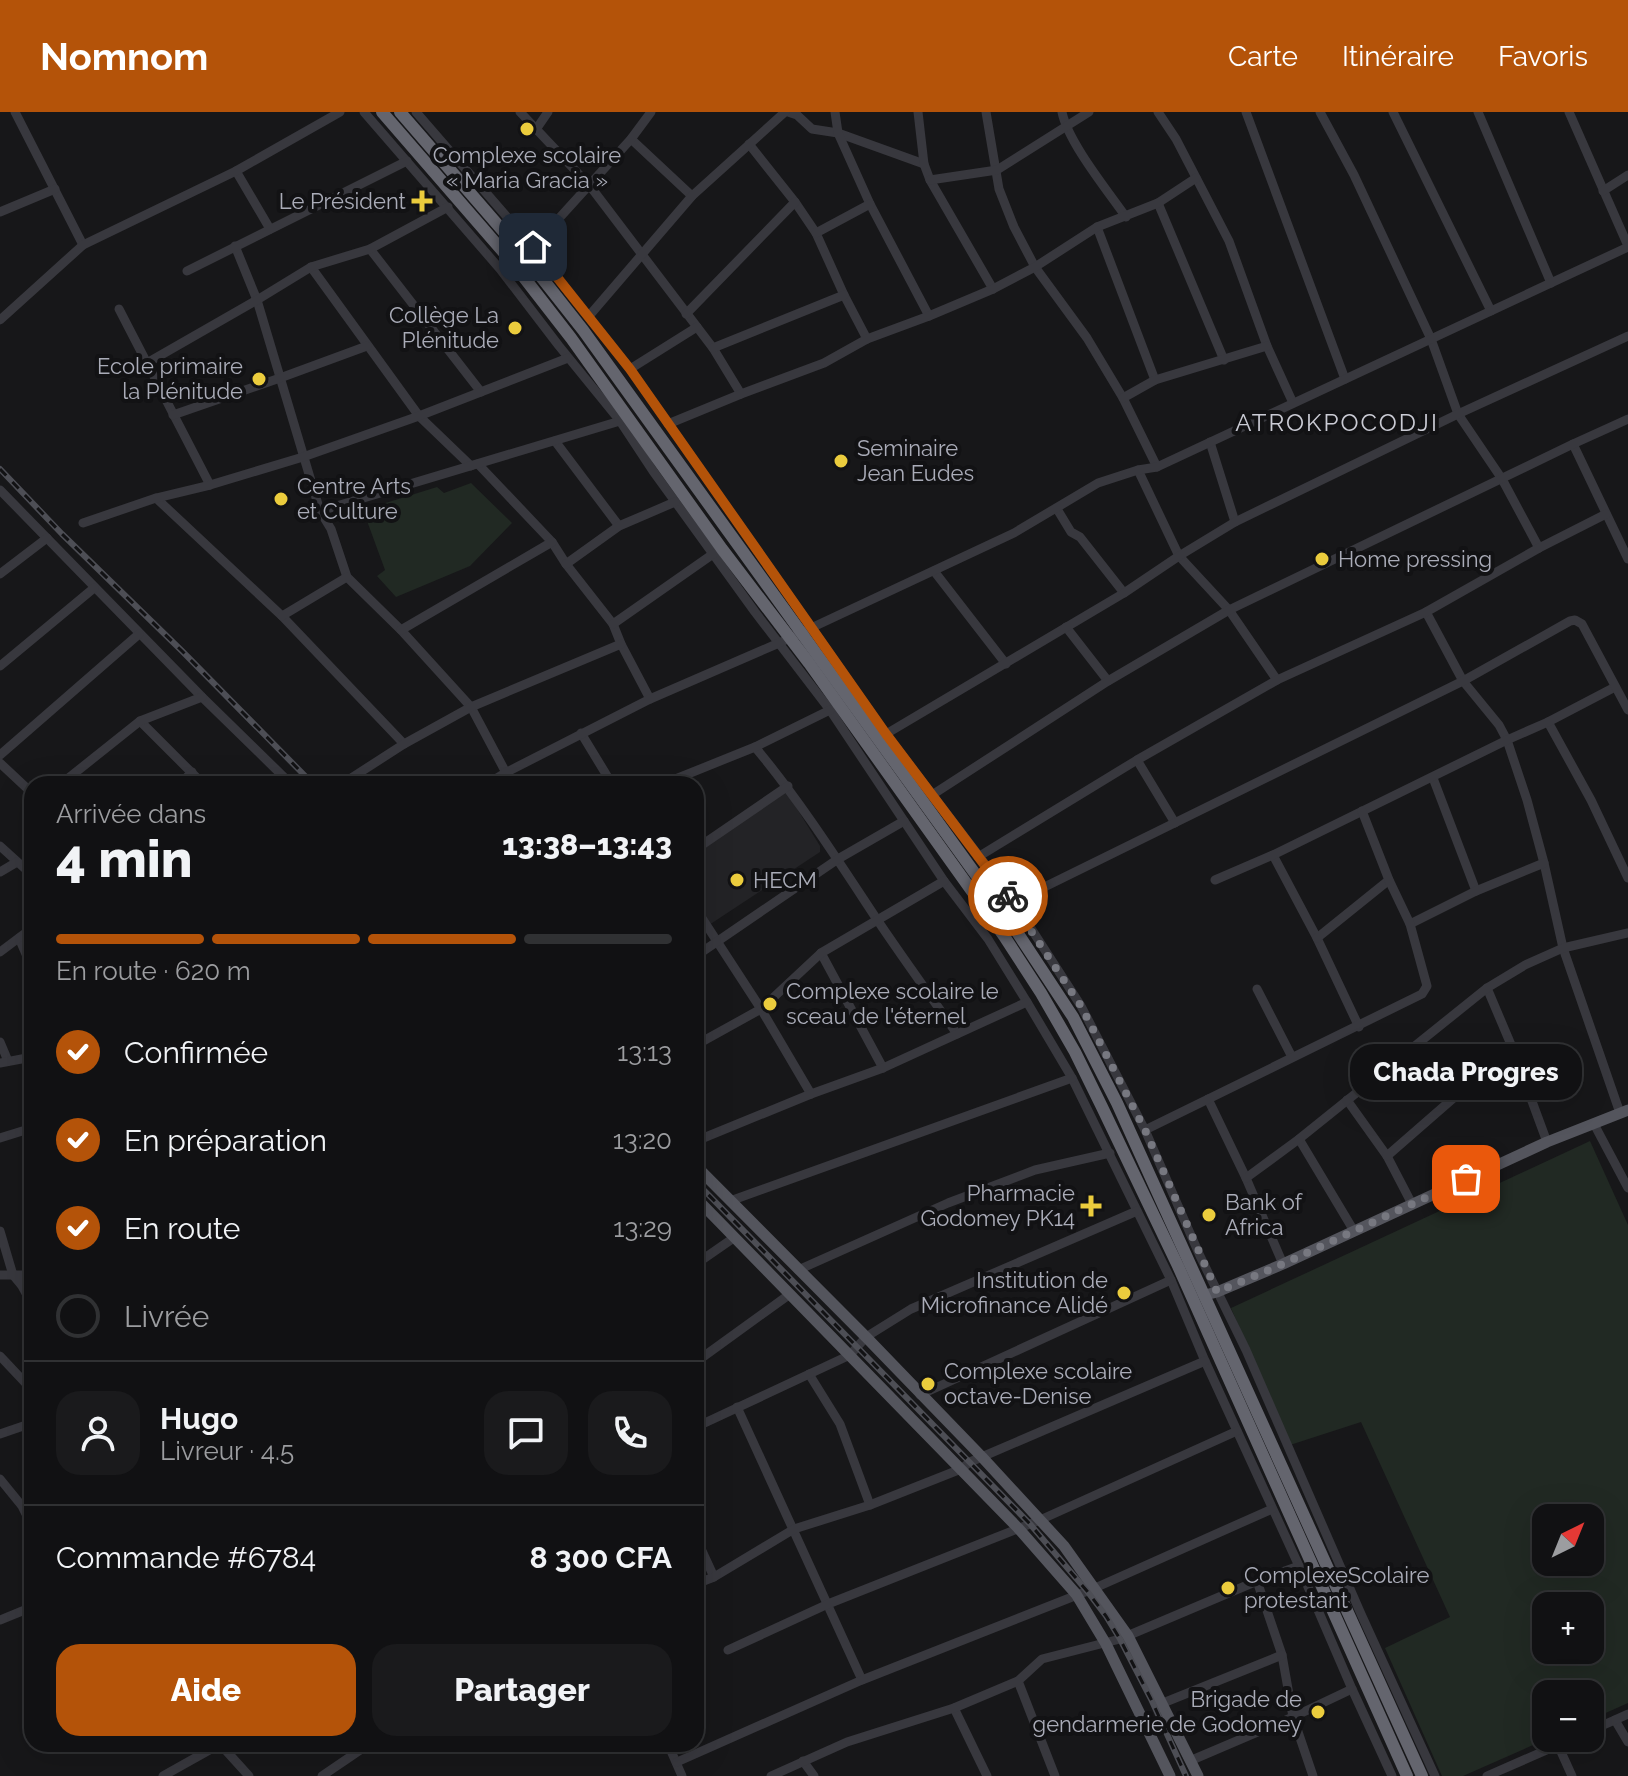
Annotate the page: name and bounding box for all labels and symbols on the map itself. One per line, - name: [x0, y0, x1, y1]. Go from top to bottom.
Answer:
- marker: Complexe scolaire « Maria Gracia »: [518, 120, 536, 138]
- place label: Complexe scolaire « Maria Gracia »: [433, 142, 621, 193]
- place label: Le Président: [279, 188, 407, 214]
- marker: Le Président: [413, 192, 431, 210]
- pin: [499, 213, 567, 281]
- place label: Collège La Plénitude: [389, 302, 499, 353]
- marker: Collège La Plénitude: [506, 319, 524, 337]
- place label: Ecole primaire la Plénitude: [97, 353, 243, 404]
- marker: Ecole primaire la Plénitude: [250, 370, 268, 388]
- district label: ATROKPOCODJI: [1235, 408, 1439, 437]
- place label: Seminaire Jean Eudes: [857, 435, 974, 486]
- marker: Seminaire Jean Eudes: [832, 452, 850, 470]
- place label: Centre Arts et Culture: [297, 473, 411, 524]
- marker: Centre Arts et Culture: [272, 490, 290, 508]
- place label: Home pressing: [1338, 546, 1492, 572]
- marker: Home pressing: [1313, 550, 1331, 568]
- courier: [968, 856, 1048, 936]
- place label: HECM: [753, 867, 817, 893]
- marker: HECM: [728, 871, 746, 889]
- place label: Complexe scolaire le sceau de l'éternel: [786, 978, 999, 1029]
- marker: Complexe scolaire le sceau de l'éternel: [761, 995, 779, 1013]
- callout: Chada Progres: [1350, 1043, 1582, 1099]
- pin: [1432, 1145, 1500, 1213]
- place label: Pharmacie Godomey PK14: [920, 1180, 1075, 1231]
- place label: Bank of Africa: [1225, 1189, 1303, 1240]
- marker: Pharmacie Godomey PK14: [1082, 1197, 1100, 1215]
- marker: Bank of Africa: [1200, 1206, 1218, 1224]
- place label: Institution de Microfinance Alidé: [921, 1267, 1108, 1318]
- marker: Institution de Microfinance Alidé: [1115, 1284, 1133, 1302]
- place label: Complexe scolaire octave-Denise: [944, 1358, 1132, 1409]
- marker: Complexe scolaire octave-Denise: [919, 1375, 937, 1393]
- north arrow: [1532, 1504, 1604, 1576]
- place label: ComplexeScolaire protestant: [1244, 1562, 1429, 1613]
- marker: ComplexeScolaire protestant: [1219, 1579, 1237, 1597]
- place label: Brigade de gendarmerie de Godomey: [1033, 1686, 1302, 1737]
- marker: Brigade de gendarmerie de Godomey: [1309, 1703, 1327, 1721]

